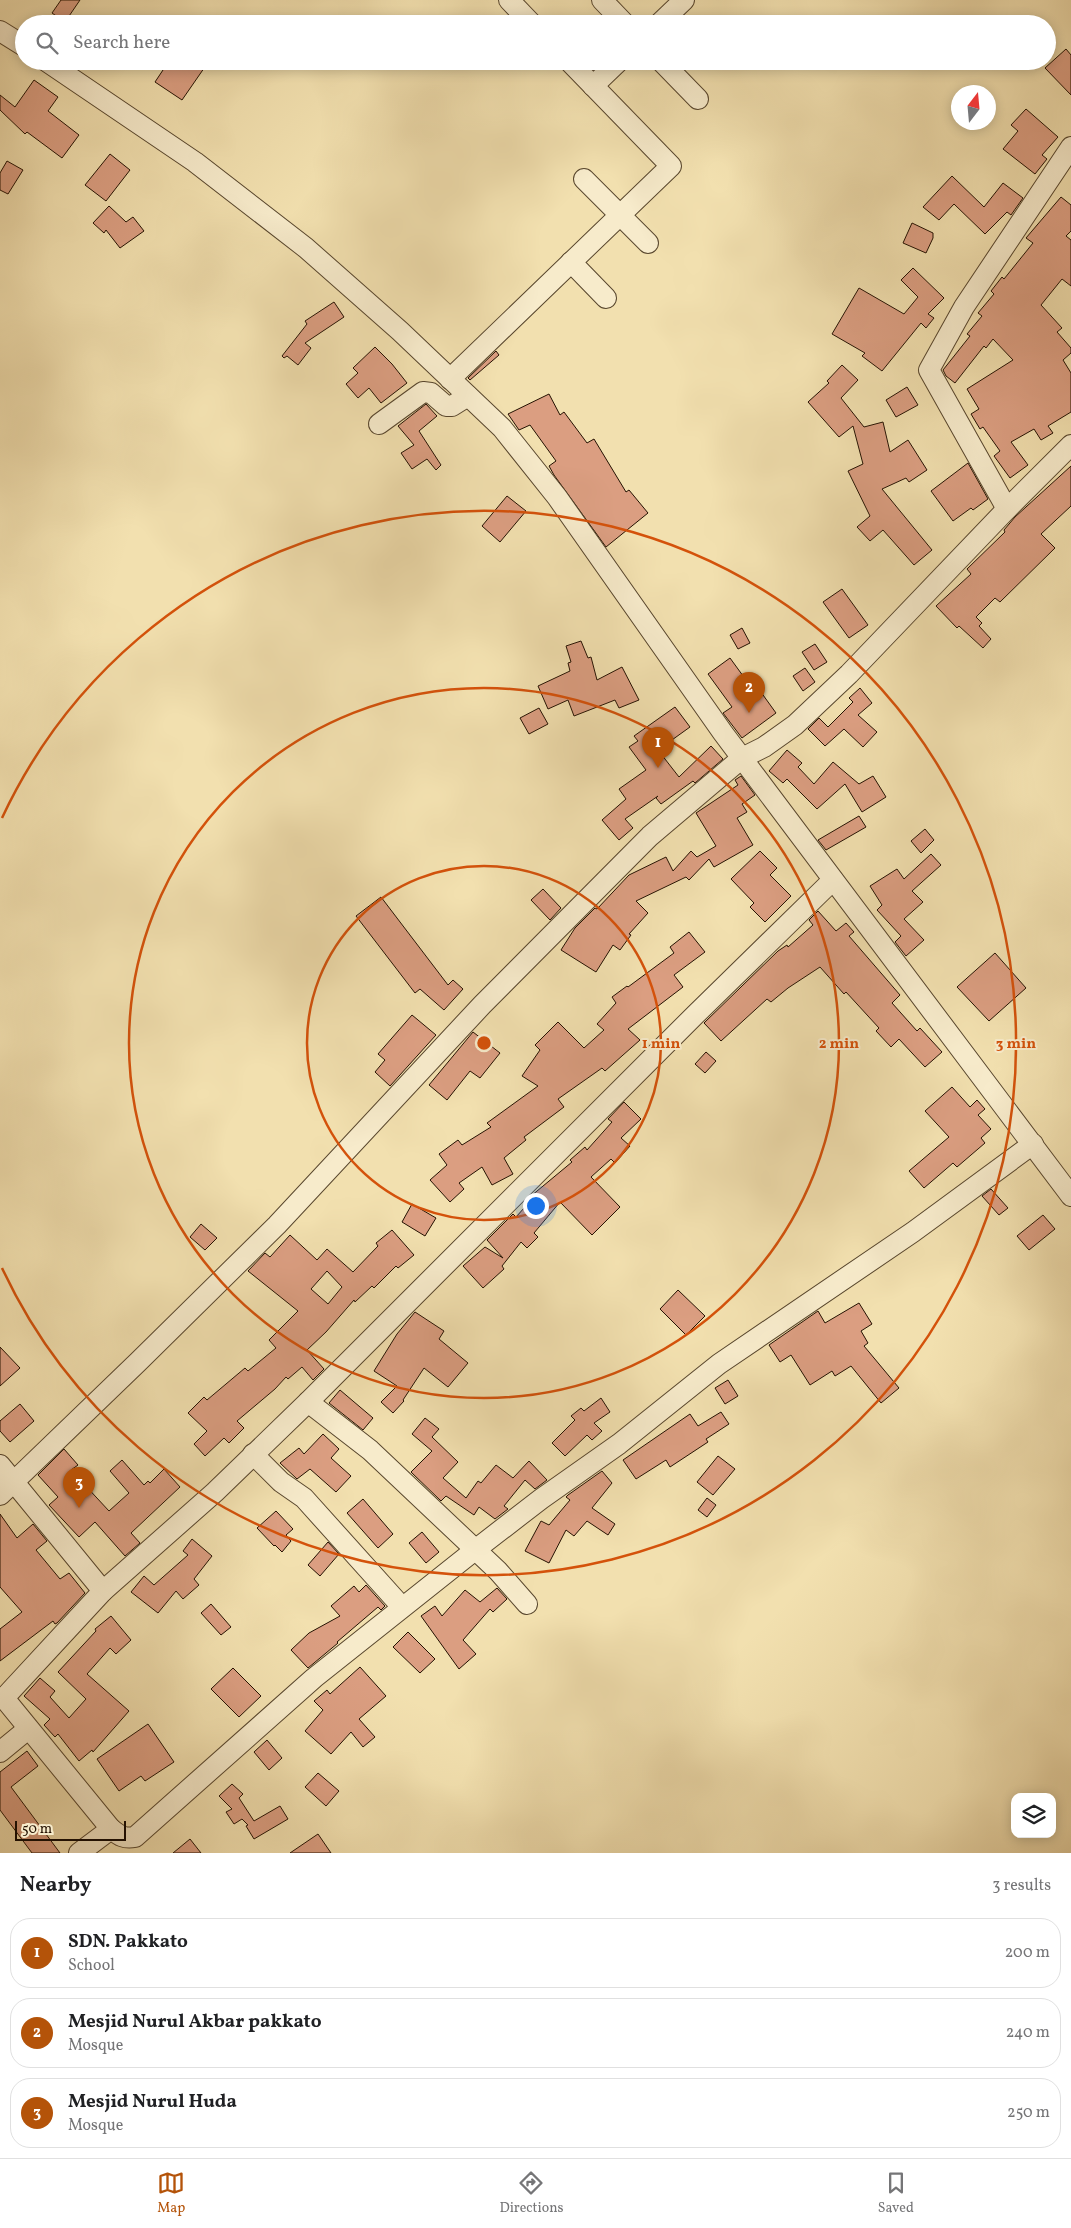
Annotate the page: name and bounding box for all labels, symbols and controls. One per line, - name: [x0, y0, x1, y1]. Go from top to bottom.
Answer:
- search box: [15, 15, 1056, 70]
- icon: search: [33, 29, 61, 57]
- text: Search here: [73, 30, 170, 56]
- north arrow: [951, 85, 996, 130]
- pin: 2: [733, 672, 765, 713]
- pin: 1: [642, 727, 674, 768]
- centre of rings: [475, 1034, 493, 1052]
- text: 1 min: [642, 1034, 680, 1055]
- text: 2 min: [819, 1034, 859, 1055]
- text: 3 min: [996, 1034, 1036, 1055]
- your location: [523, 1193, 549, 1219]
- pin: 3: [63, 1467, 95, 1508]
- map controls: [1011, 1793, 1056, 1838]
- button: layers: [1011, 1793, 1056, 1838]
- scale bar: [15, 1818, 126, 1841]
- text: 50 m: [22, 1820, 52, 1839]
- text: Nearby: [20, 1871, 91, 1900]
- text: 3 results: [992, 1875, 1051, 1897]
- text: SDN. Pakkato: [68, 1929, 188, 1955]
- text: 1: [34, 1942, 40, 1964]
- text: 200 m: [1005, 1942, 1050, 1964]
- text: School: [68, 1955, 115, 1977]
- text: Mesjid Nurul Akbar pakkato: [68, 2009, 322, 2035]
- text: 2: [33, 2022, 41, 2044]
- text: 240 m: [1006, 2022, 1050, 2044]
- text: Mosque: [68, 2035, 123, 2057]
- text: Mesjid Nurul Huda: [68, 2089, 237, 2115]
- text: 3: [33, 2102, 41, 2124]
- text: 250 m: [1007, 2102, 1050, 2124]
- text: Mosque: [68, 2115, 123, 2137]
- tab: Map: [157, 2169, 185, 2218]
- tab: Directions: [499, 2169, 564, 2218]
- tab: Saved: [878, 2169, 914, 2218]

